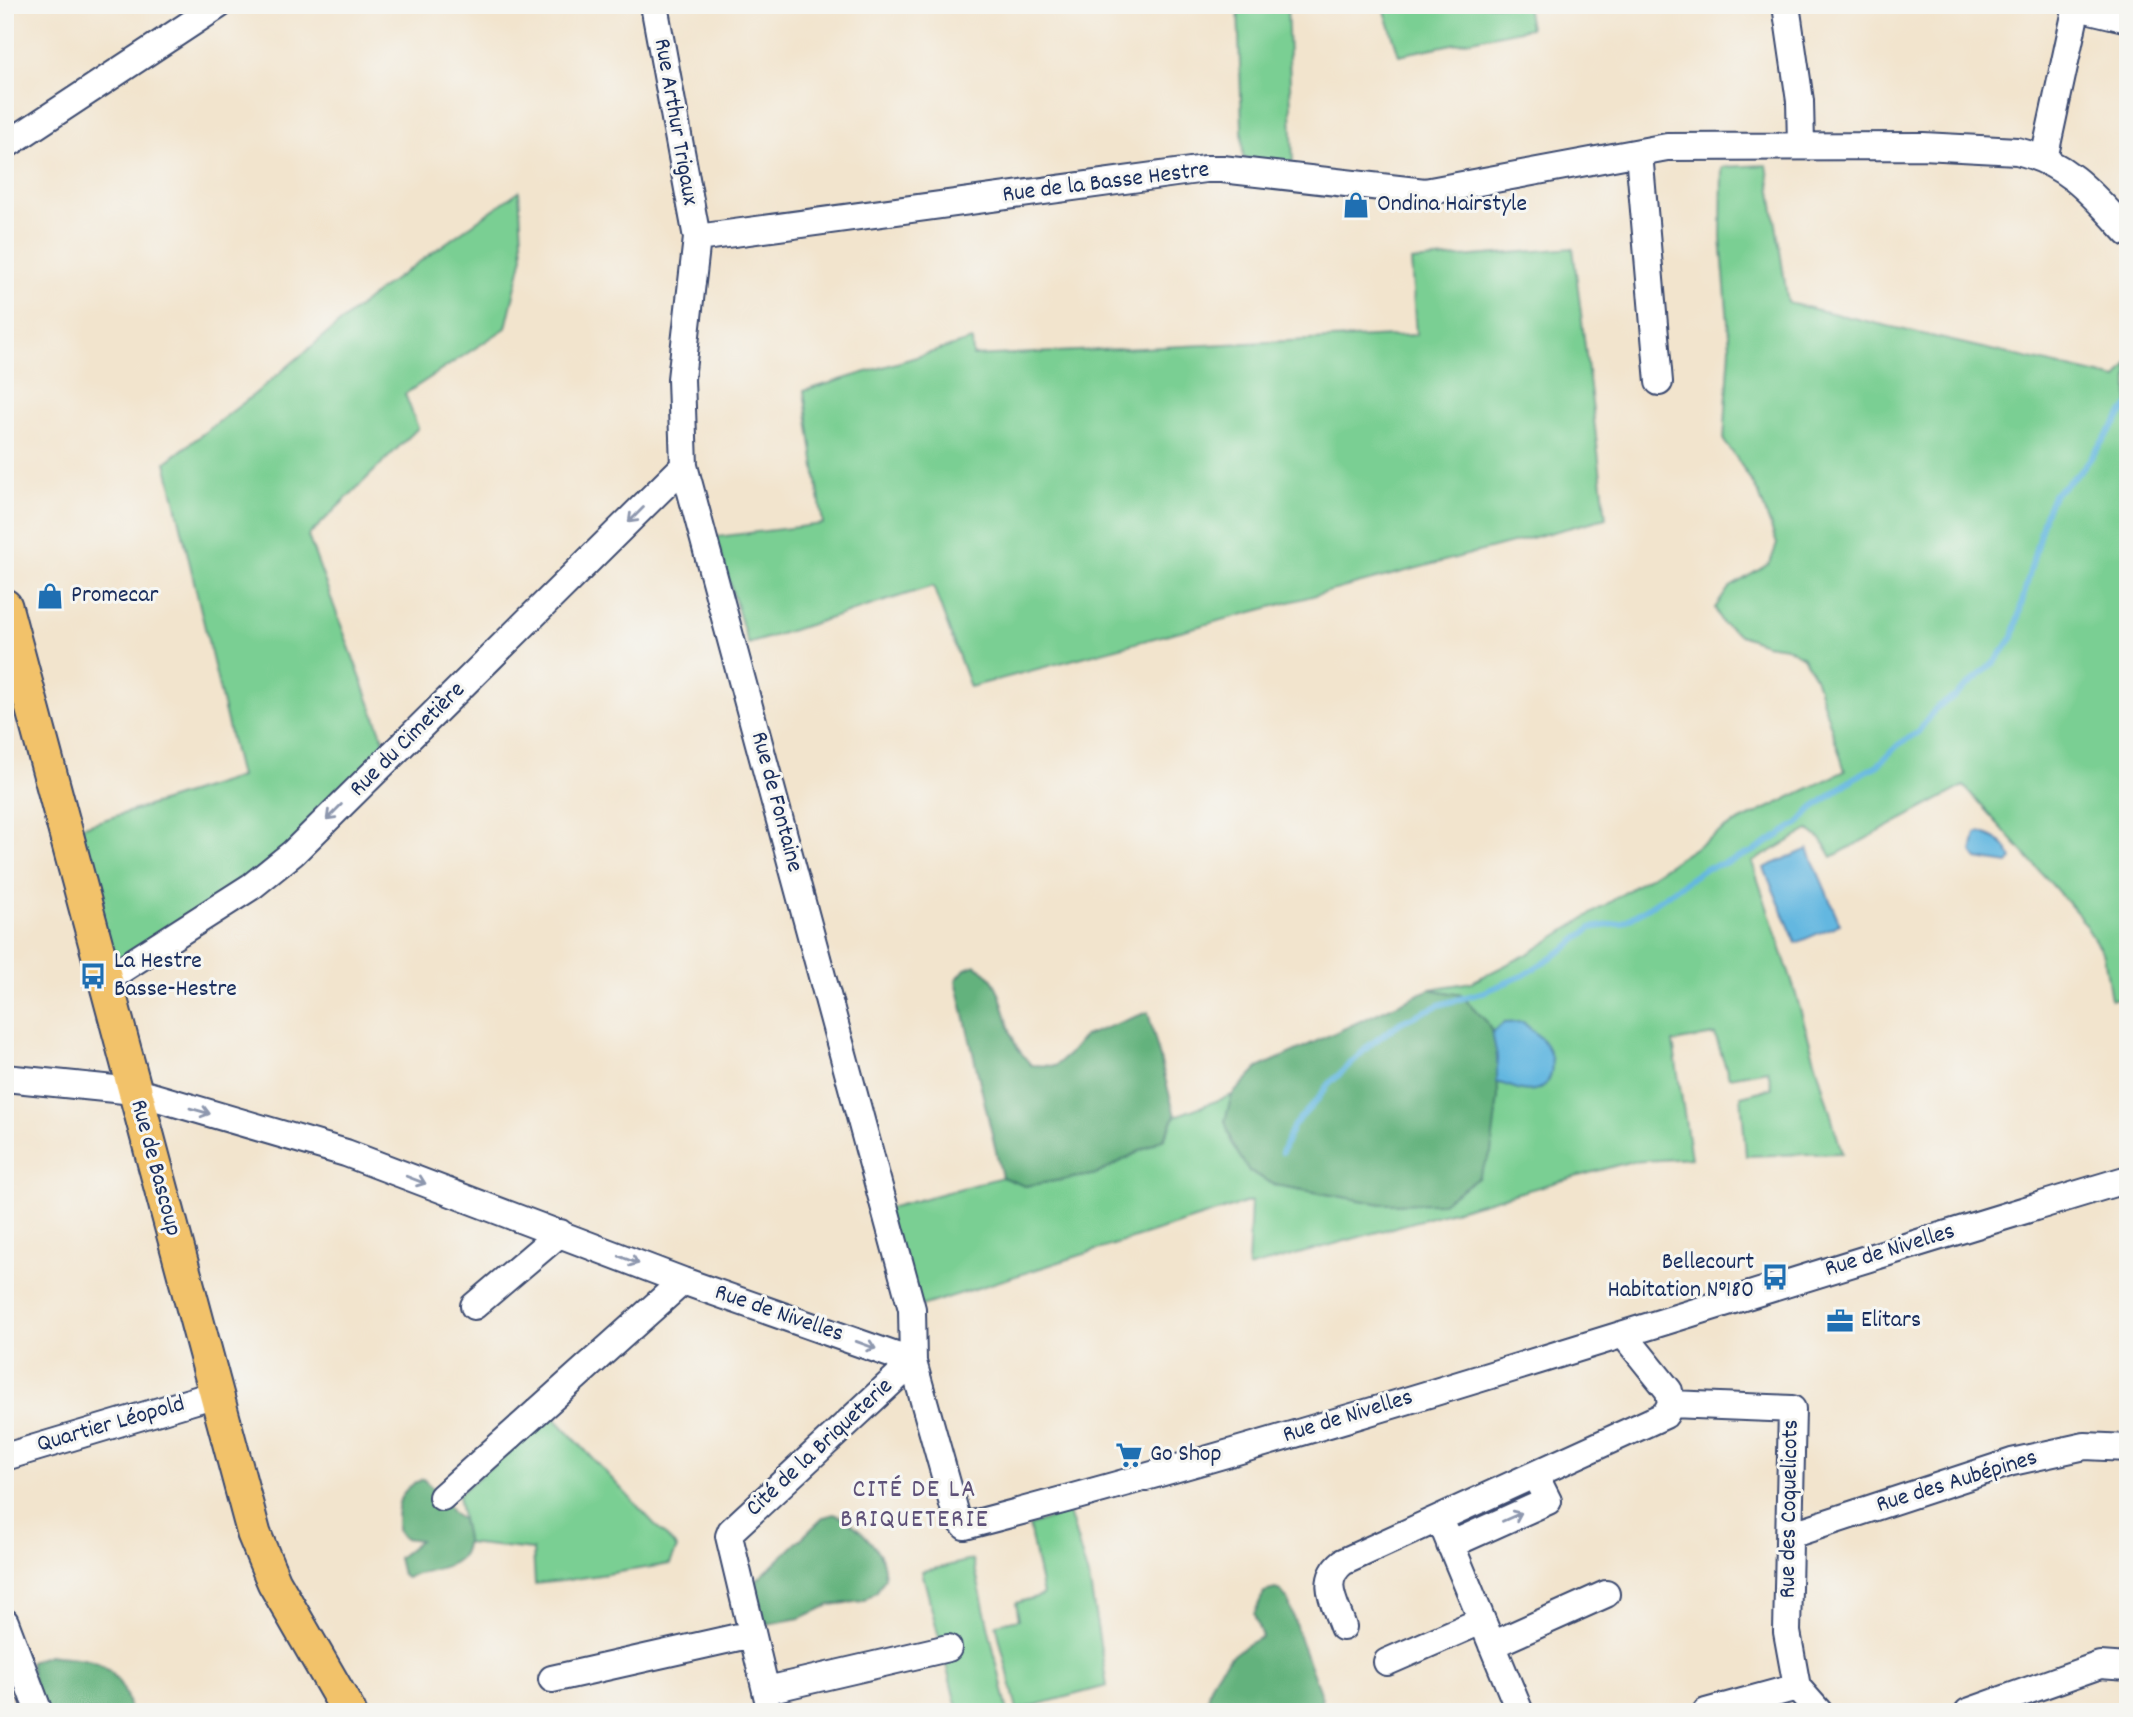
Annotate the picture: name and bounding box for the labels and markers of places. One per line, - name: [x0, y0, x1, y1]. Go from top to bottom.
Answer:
- place label: Ondina Hairstyle: [1377, 188, 1527, 222]
- shop icon: Ondina Hairstyle: [1341, 190, 1371, 220]
- place label: Promecar: [71, 579, 158, 613]
- shop icon: Promecar: [35, 581, 65, 611]
- place label: La Hestre Basse-Hestre: [114, 945, 237, 1007]
- bus stop icon: La Hestre Basse-Hestre: [78, 961, 108, 991]
- place label: Bellecourt Habitation N°180: [1608, 1246, 1754, 1308]
- bus stop icon: Bellecourt Habitation N°180: [1760, 1262, 1790, 1292]
- place label: Elitars: [1861, 1304, 1921, 1338]
- office icon: Elitars: [1825, 1306, 1855, 1336]
- place label: Go Shop: [1150, 1438, 1222, 1472]
- supermarket icon: Go Shop: [1114, 1440, 1144, 1470]

